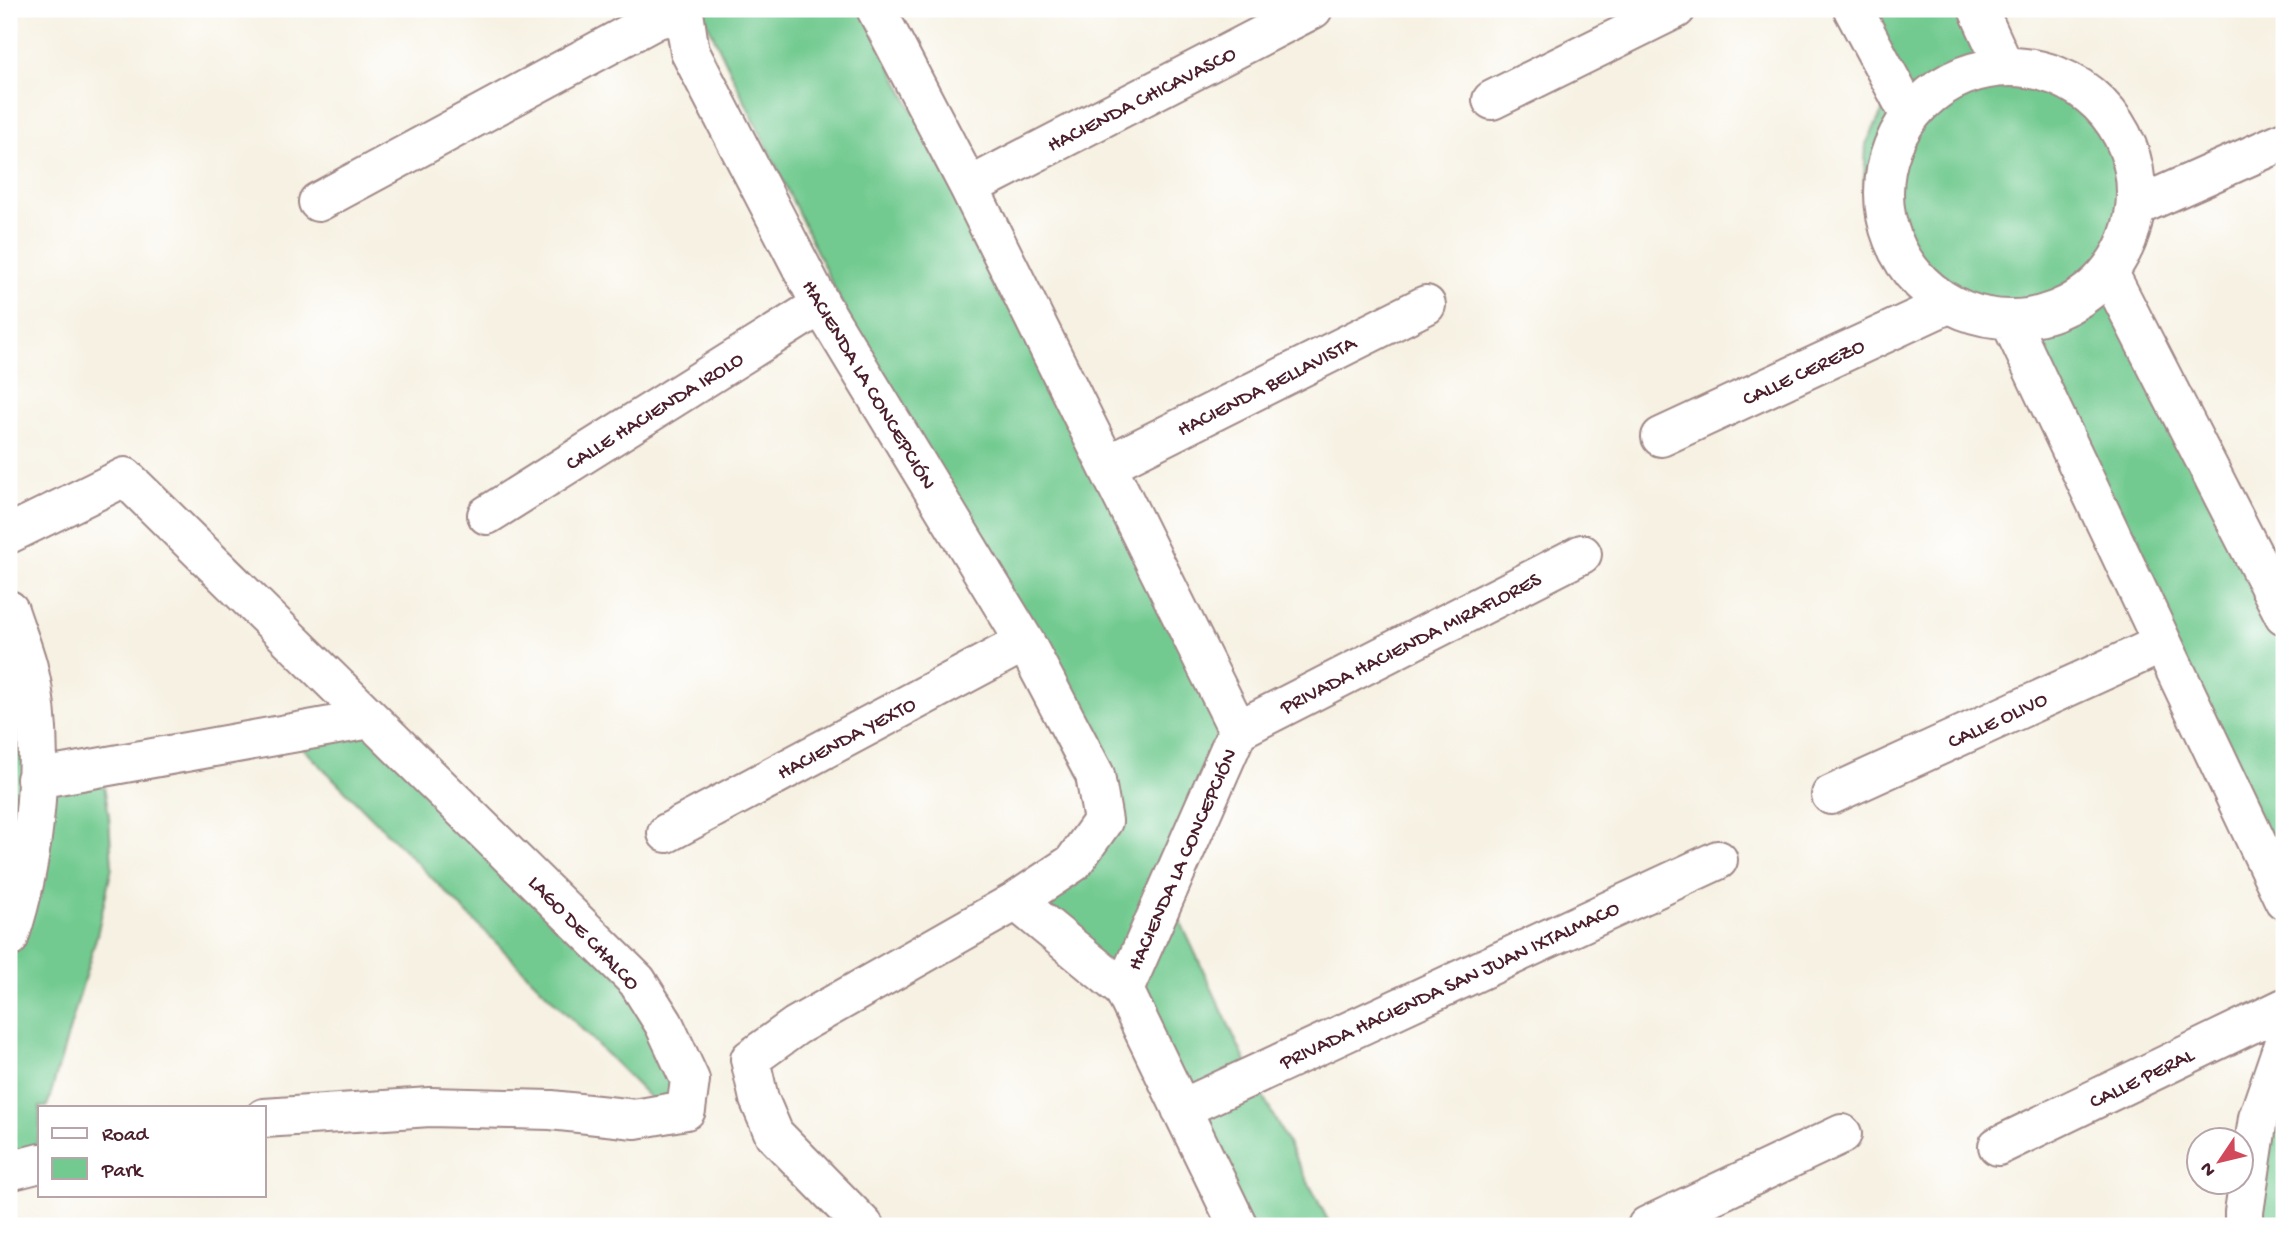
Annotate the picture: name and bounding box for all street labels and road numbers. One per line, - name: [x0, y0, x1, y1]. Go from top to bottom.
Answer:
- street label: HACIENDA CHICAVASCO: [1044, 42, 1242, 160]
- street label: HACIENDA LA CONCEPCIÓN: [794, 276, 940, 495]
- street label: HACIENDA BELLAVISTA: [1174, 331, 1363, 444]
- street label: CALLE CEREZO: [1739, 335, 1870, 413]
- street label: CALLE HACIENDA IROLO: [562, 348, 750, 478]
- street label: PRIVADA HACIENDA MIRAFLORES: [1276, 568, 1546, 722]
- street label: CALLE OLIVO: [1945, 688, 2053, 756]
- street label: HACIENDA YEXTO: [774, 693, 922, 787]
- street label: HACIENDA LA CONCEPCIÓN: [1124, 746, 1244, 975]
- street label: LAGO DE CHALCO: [521, 872, 644, 997]
- street label: PRIVADA HACIENDA SAN JUAN IXTALMACO: [1276, 897, 1625, 1077]
- street label: CALLE PERAL: [2086, 1044, 2200, 1116]

